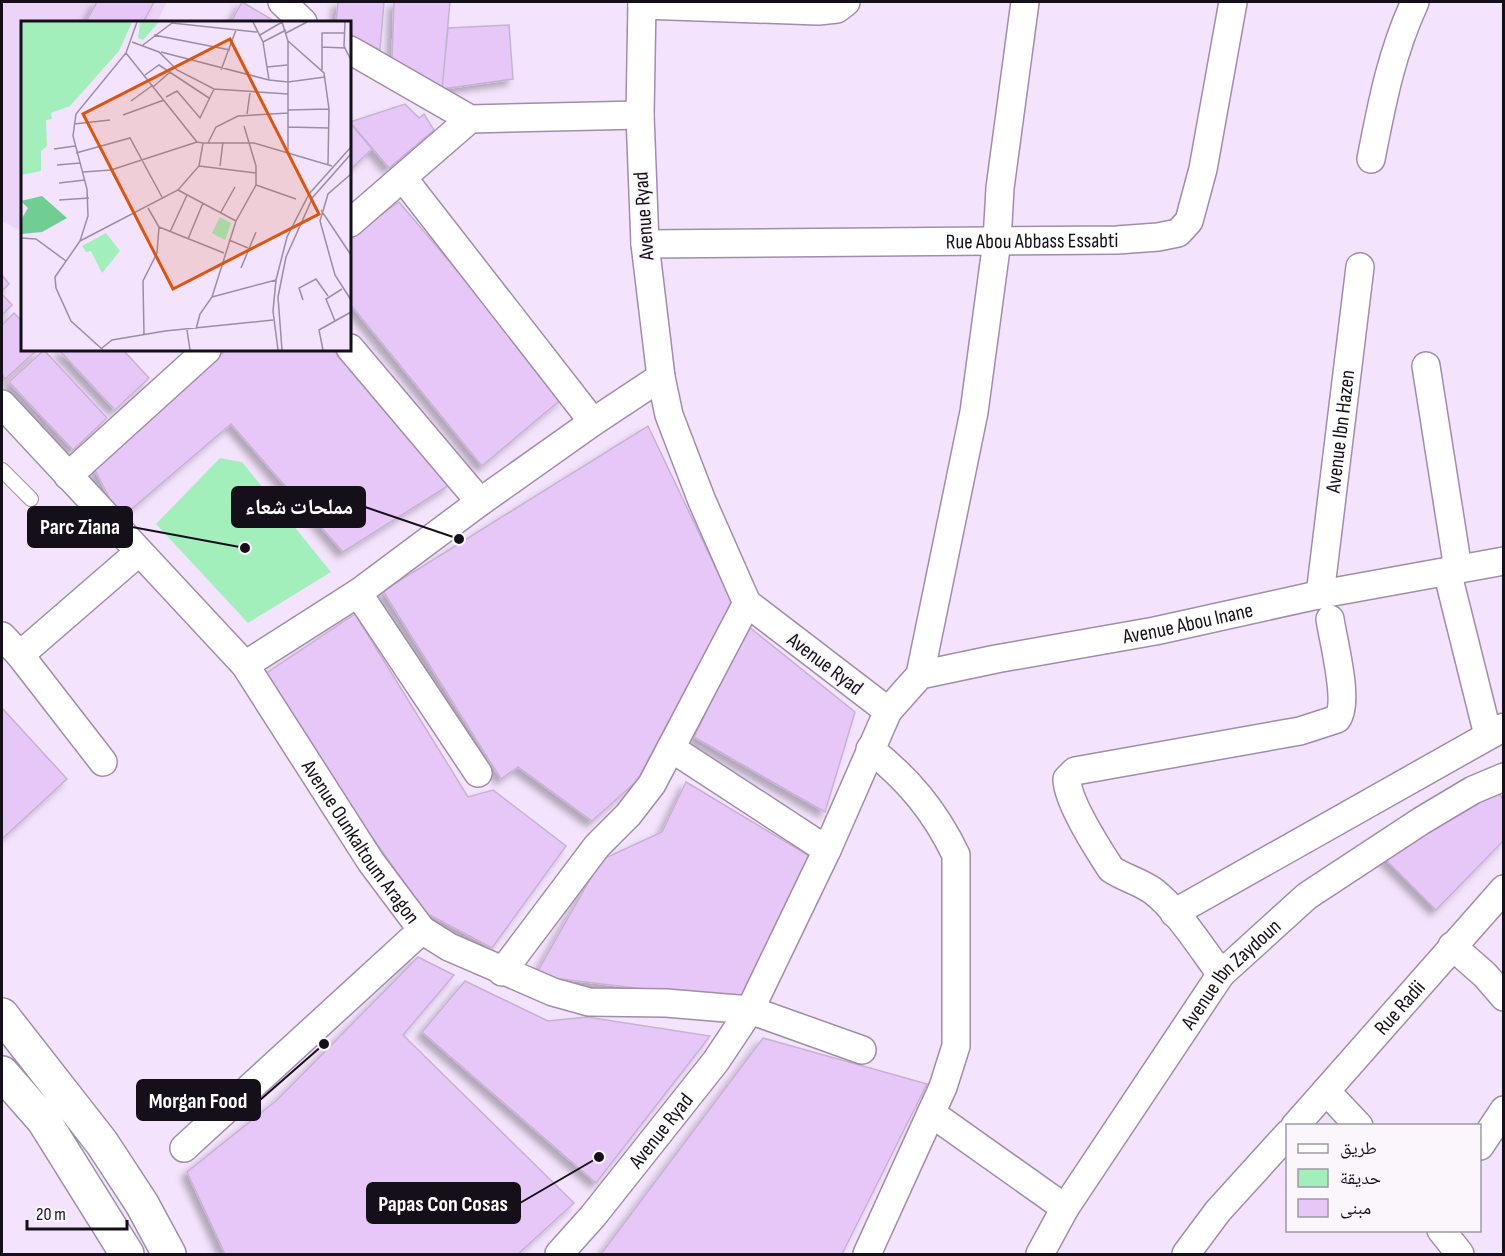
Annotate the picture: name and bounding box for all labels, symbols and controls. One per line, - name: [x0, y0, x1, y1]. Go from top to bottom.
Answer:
- inset map: [21, 21, 351, 351]
- street label: Avenue Ryad: [628, 171, 660, 262]
- street label: Rue Abou Abbass Essabti: [946, 227, 1118, 254]
- street label: Avenue Ibn Hazen: [1320, 368, 1360, 495]
- callout: مملحات شعاء: [232, 487, 365, 527]
- text: مملحات شعاء: [245, 494, 353, 521]
- callout: Parc Ziana: [28, 507, 132, 547]
- text: Parc Ziana: [40, 514, 120, 541]
- street label: Avenue Abou Inane: [1120, 597, 1255, 649]
- street label: Avenue Ryad: [781, 627, 868, 701]
- street label: Avenue Ounkaltoum Aragon: [296, 754, 425, 929]
- street label: Avenue Ibn Zaydoun: [1175, 914, 1286, 1035]
- street label: Rue Radii: [1369, 975, 1430, 1040]
- callout: Morgan Food: [137, 1080, 260, 1120]
- text: Morgan Food: [149, 1088, 247, 1115]
- street label: Avenue Ryad: [623, 1088, 698, 1174]
- legend: [1286, 1124, 1481, 1232]
- text: طريق: [1340, 1138, 1377, 1159]
- text: حديقة: [1340, 1168, 1381, 1189]
- callout: Papas Con Cosas: [367, 1183, 520, 1223]
- text: Papas Con Cosas: [378, 1191, 508, 1218]
- scale bar: [27, 1193, 128, 1231]
- text: مبنى: [1340, 1198, 1371, 1219]
- text: 20 m: [36, 1204, 66, 1225]

